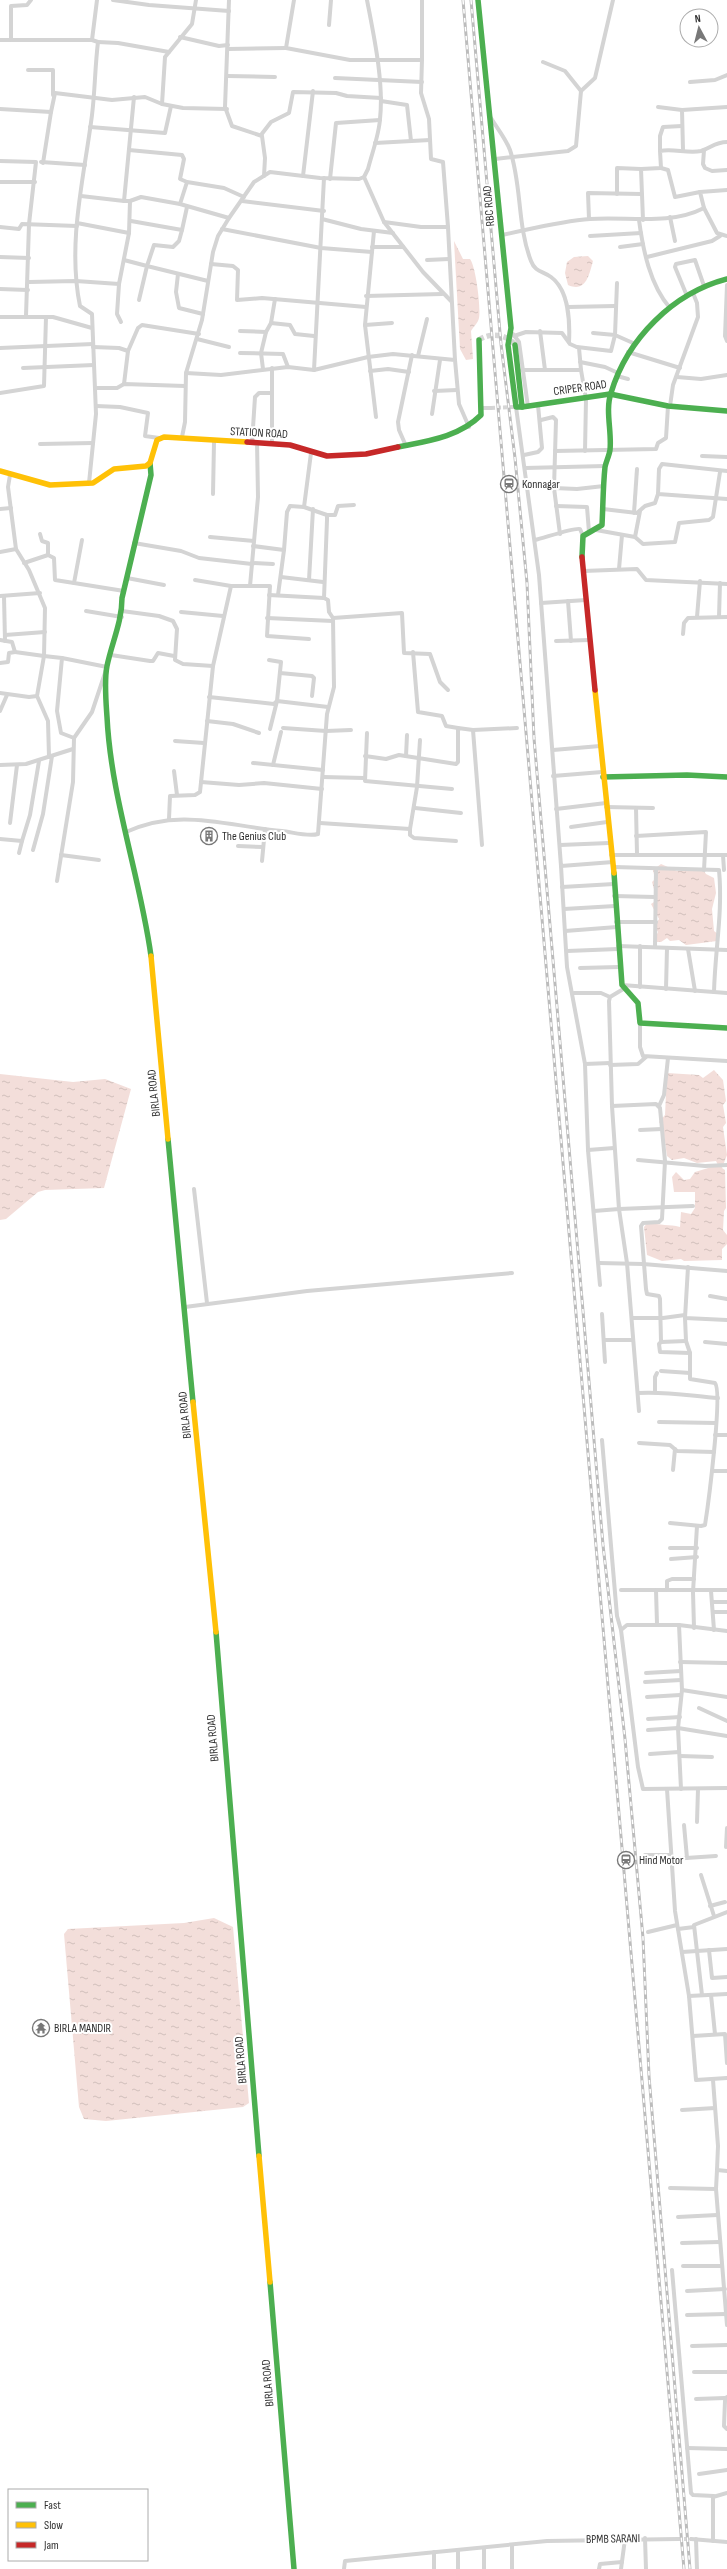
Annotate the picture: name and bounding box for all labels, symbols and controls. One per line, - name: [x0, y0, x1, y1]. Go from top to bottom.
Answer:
- north arrow: [679, 8, 719, 48]
- text: N: [694, 12, 702, 25]
- street label: RBC ROAD: [480, 185, 498, 227]
- street label: CRIPER ROAD: [552, 377, 608, 399]
- street label: STATION ROAD: [230, 424, 288, 442]
- station icon: Konnagar: [499, 474, 519, 494]
- place label: Konnagar: [522, 477, 560, 492]
- building icon: The Genius Club: [199, 826, 219, 846]
- place label: The Genius Club: [222, 829, 286, 844]
- street label: BIRLA ROAD: [144, 1069, 164, 1117]
- street label: BIRLA ROAD: [175, 1391, 195, 1439]
- street label: BIRLA ROAD: [203, 1714, 223, 1762]
- station icon: Hind Motor: [616, 1850, 636, 1870]
- place label: Hind Motor: [639, 1853, 684, 1868]
- temple icon: BIRLA MANDIR: [31, 2018, 51, 2038]
- place label: BIRLA MANDIR: [54, 2021, 112, 2036]
- street label: BIRLA ROAD: [231, 2036, 251, 2084]
- street label: BIRLA ROAD: [258, 2359, 278, 2407]
- legend: [8, 2489, 148, 2561]
- text: Fast: [44, 2498, 61, 2513]
- text: Slow: [44, 2518, 63, 2533]
- street label: BPMB SARANI: [586, 2531, 640, 2547]
- text: Jam: [43, 2538, 59, 2553]

